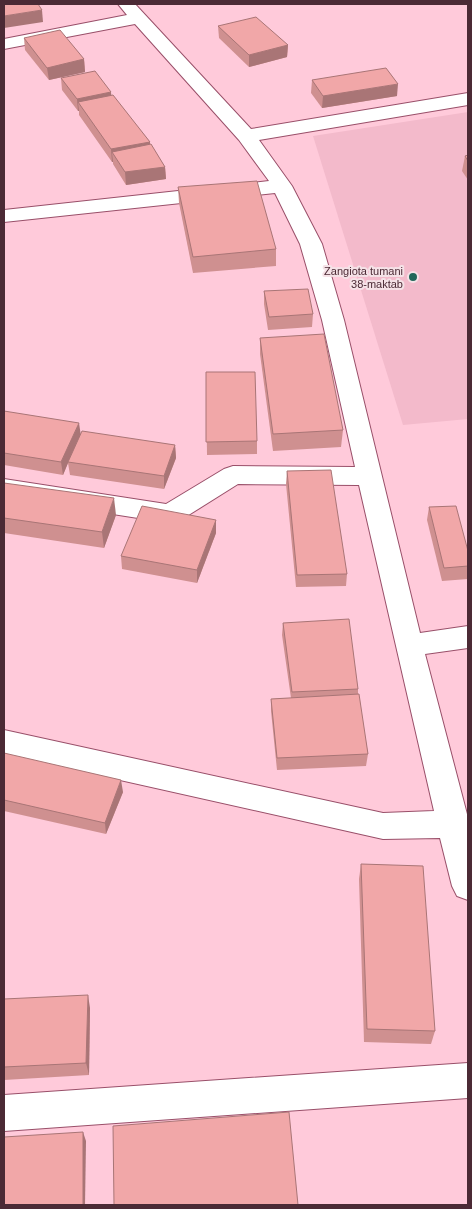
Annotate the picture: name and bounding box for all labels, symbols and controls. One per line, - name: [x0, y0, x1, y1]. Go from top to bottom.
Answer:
- place label: Zangiota tumani 38-maktab: [324, 265, 403, 290]
- marker: Zangiota tumani 38-maktab: [407, 271, 419, 283]

